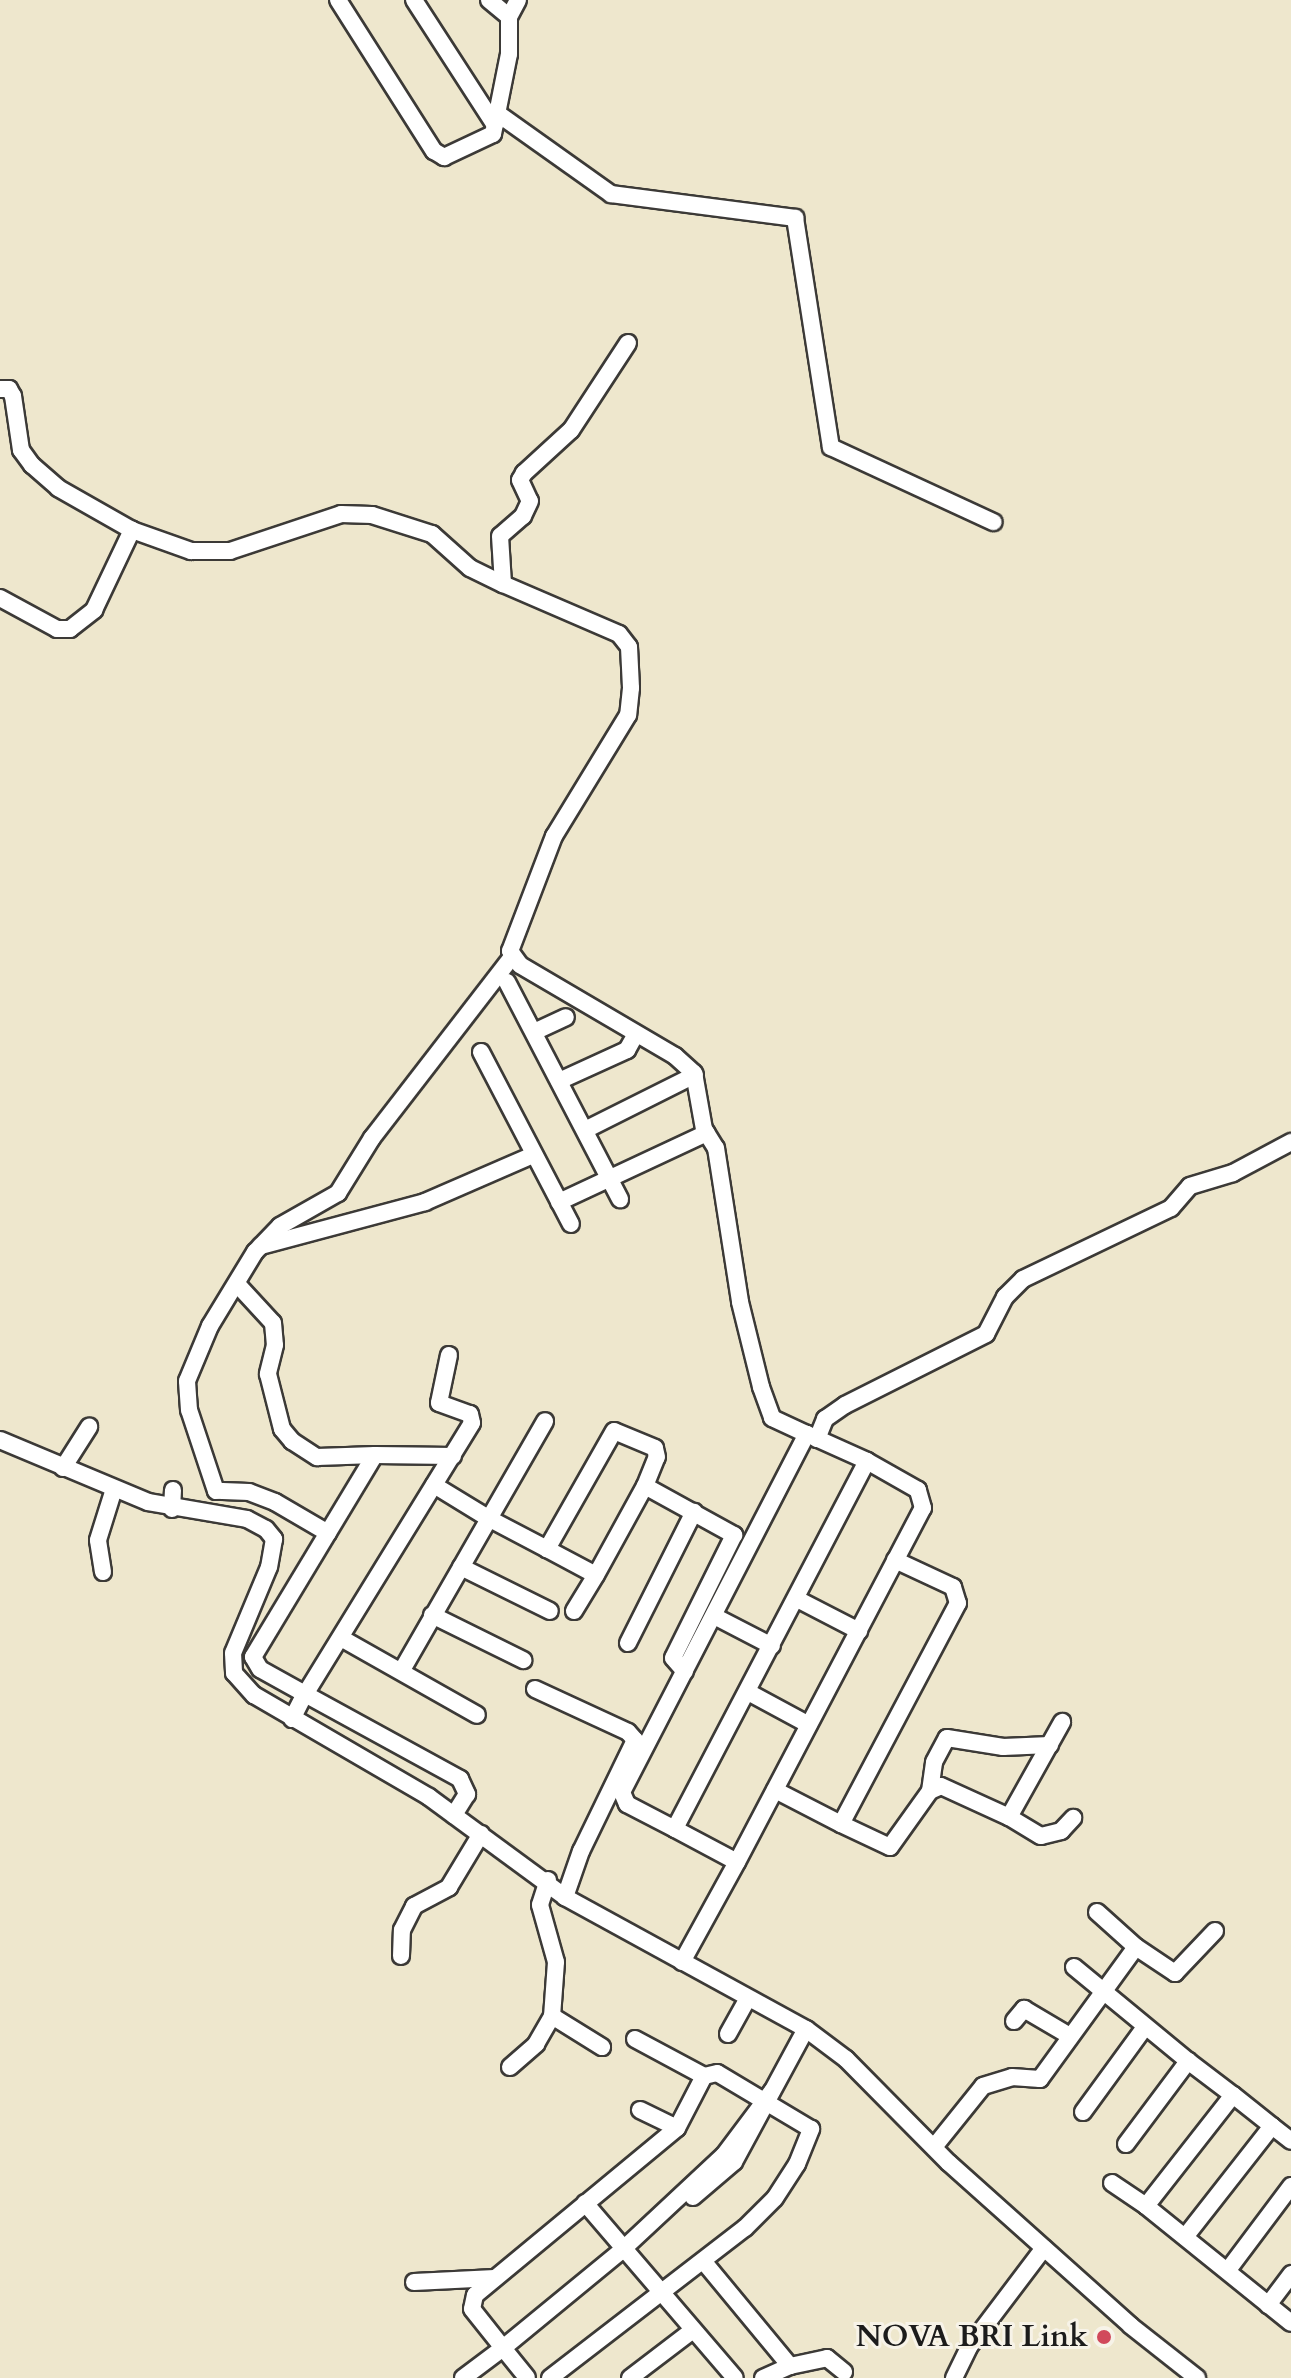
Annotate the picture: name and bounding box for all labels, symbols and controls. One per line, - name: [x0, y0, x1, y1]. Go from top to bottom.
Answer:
- place label: NOVA BRI Link: [856, 2319, 1088, 2355]
- marker: NOVA BRI Link: [1095, 2328, 1113, 2346]

